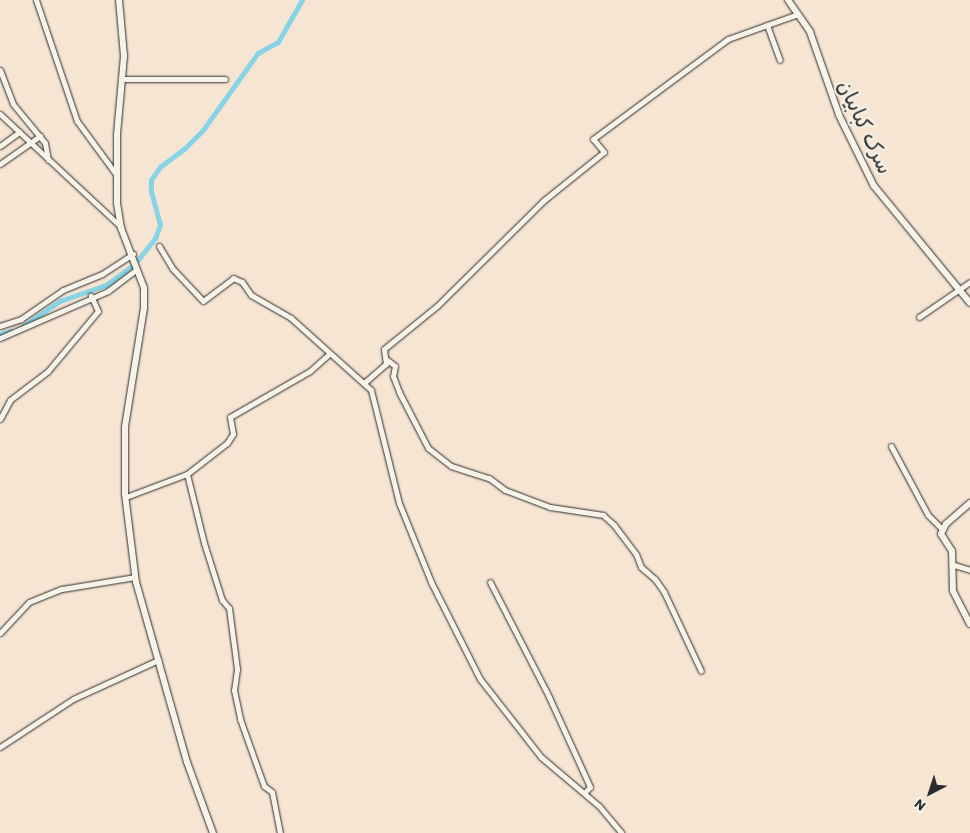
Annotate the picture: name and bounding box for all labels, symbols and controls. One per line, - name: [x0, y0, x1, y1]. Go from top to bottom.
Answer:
- street label: سرک کبابیان: [832, 76, 898, 178]
- north arrow: [905, 768, 955, 818]
- text: N: [911, 795, 929, 814]

